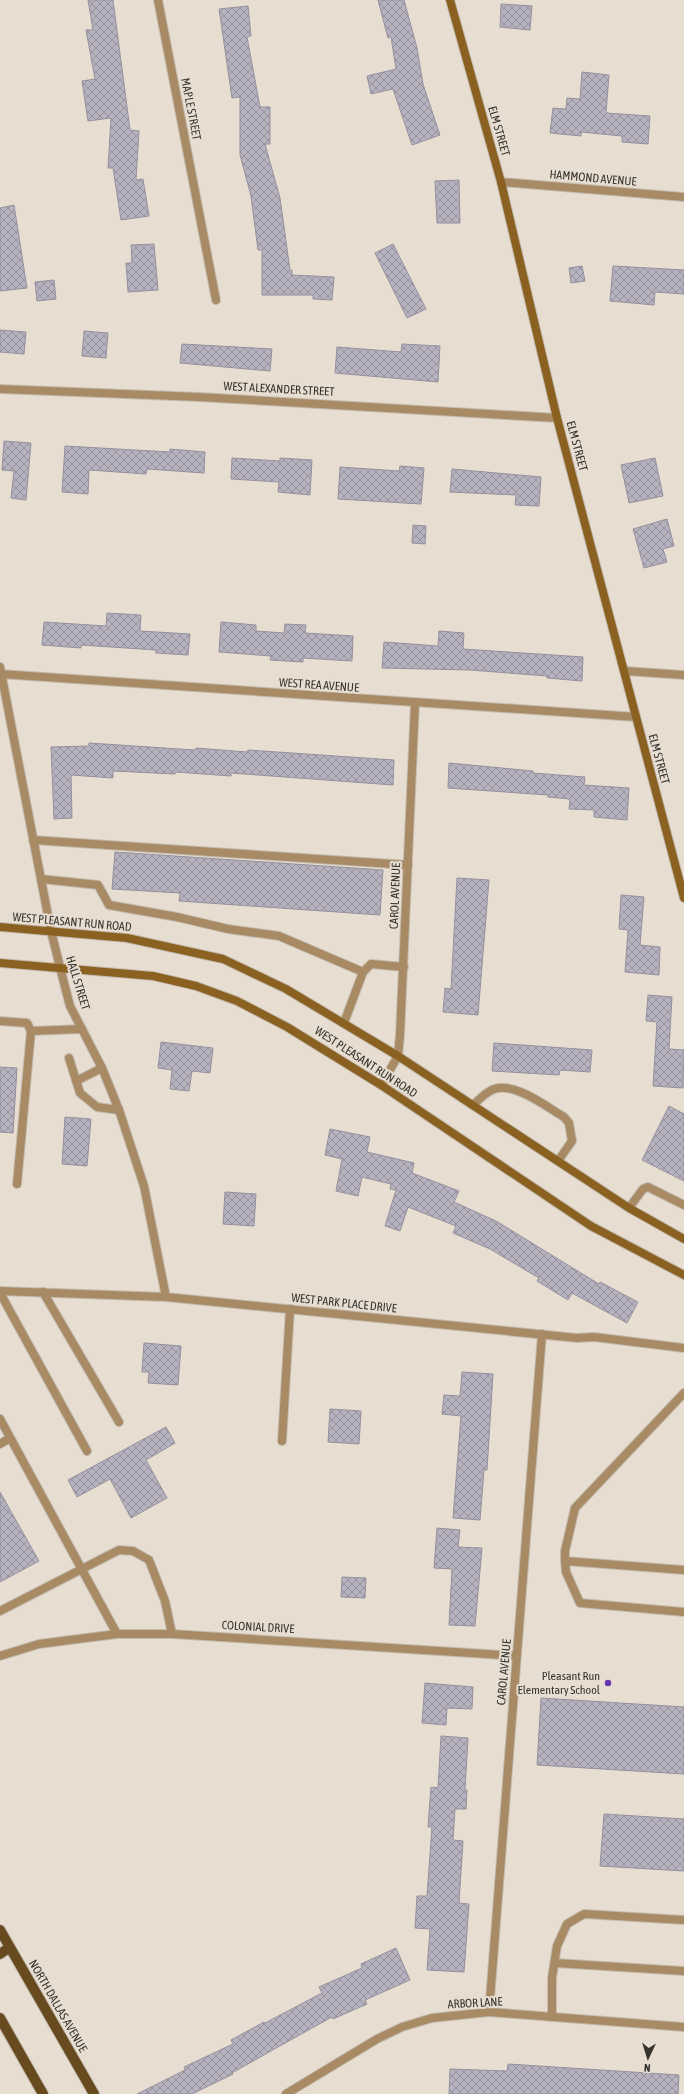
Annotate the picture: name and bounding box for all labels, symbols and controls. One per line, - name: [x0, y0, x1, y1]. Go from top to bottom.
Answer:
- street label: MAPLE STREET: [178, 77, 204, 142]
- street label: ELM STREET: [485, 104, 513, 158]
- street label: HAMMOND AVENUE: [549, 167, 637, 189]
- street label: WEST ALEXANDER STREET: [223, 379, 336, 399]
- street label: ELM STREET: [564, 419, 591, 473]
- street label: WEST REA AVENUE: [278, 675, 360, 695]
- street label: ELM STREET: [646, 732, 673, 786]
- street label: CAROL AVENUE: [387, 863, 403, 929]
- street label: WEST PLEASANT RUN ROAD: [12, 910, 132, 934]
- street label: HALL STREET: [63, 954, 93, 1012]
- street label: WEST PLEASANT RUN ROAD: [312, 1024, 420, 1101]
- street label: WEST PARK PLACE DRIVE: [291, 1291, 397, 1315]
- street label: COLONIAL DRIVE: [221, 1618, 295, 1636]
- street label: CAROL AVENUE: [494, 1638, 514, 1706]
- place label: Pleasant Run Elementary School: [518, 1669, 601, 1697]
- marker: Pleasant Run Elementary School: [603, 1678, 613, 1688]
- street label: NORTH DALLAS AVENUE: [26, 1957, 90, 2055]
- street label: ARBOR LANE: [447, 1995, 503, 2011]
- north arrow: [628, 2038, 668, 2078]
- text: N: [644, 2062, 651, 2074]

